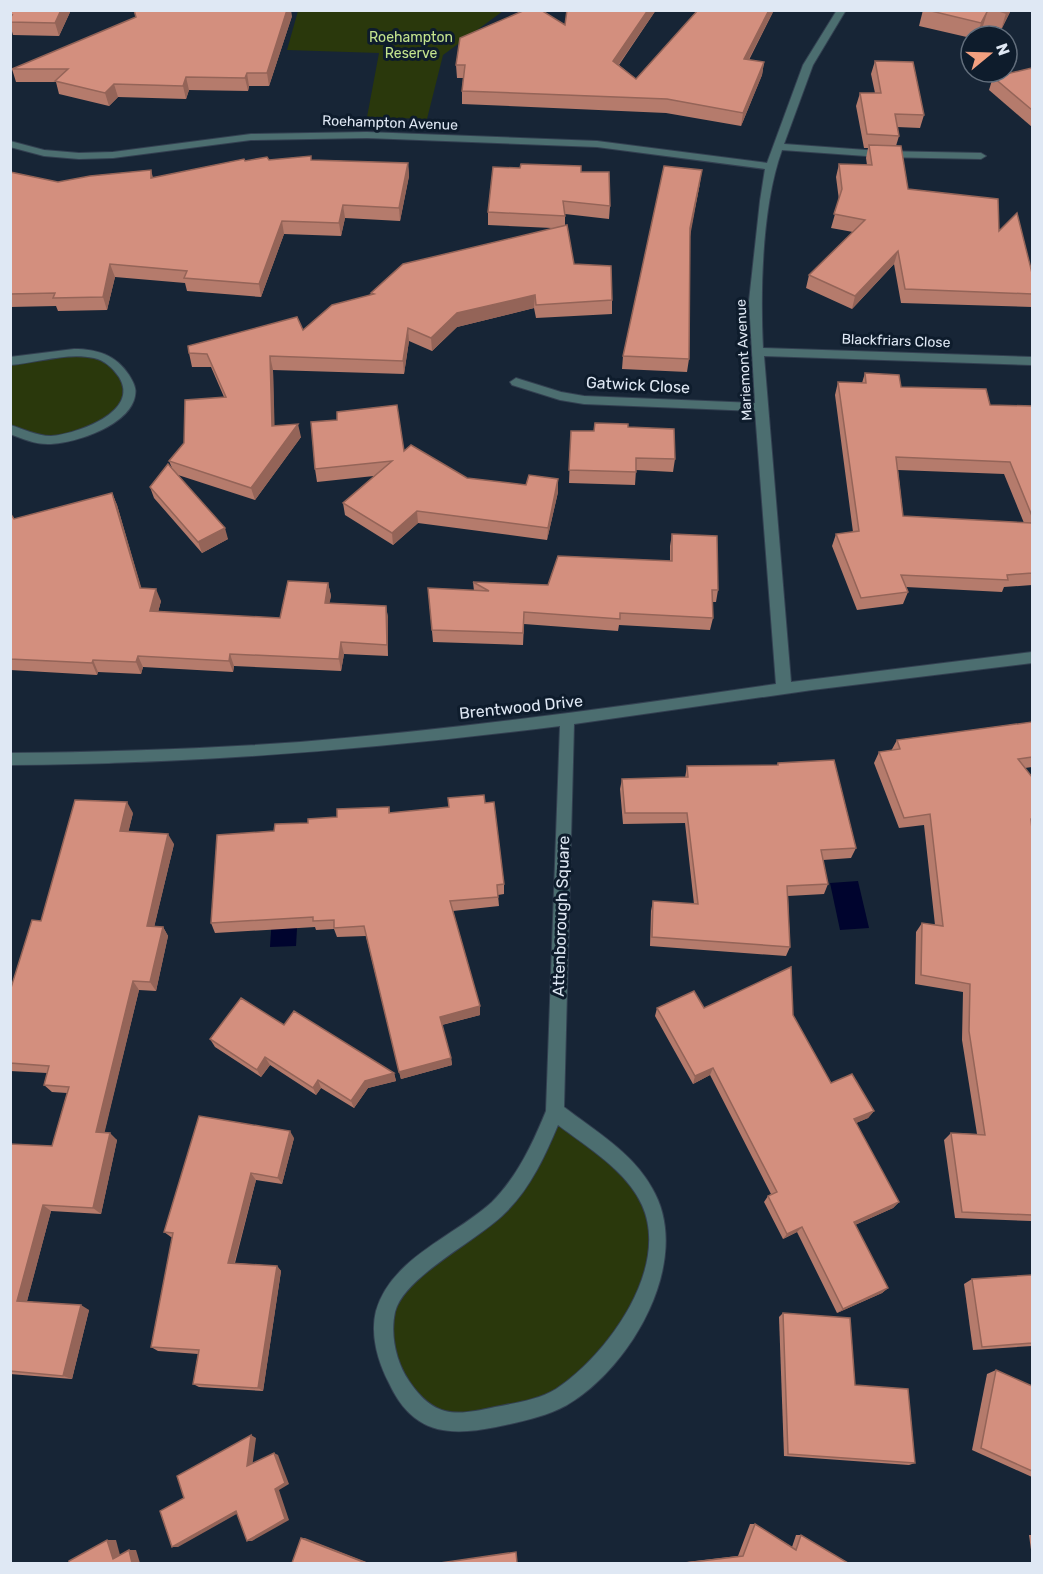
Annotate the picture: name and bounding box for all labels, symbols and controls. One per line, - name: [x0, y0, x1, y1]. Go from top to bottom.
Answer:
- north arrow: [959, 24, 1019, 84]
- park label: Roehampton Reserve: [369, 29, 453, 62]
- text: N: [992, 41, 1014, 58]
- street label: Roehampton Avenue: [322, 112, 458, 134]
- street label: Mariemont Avenue: [732, 299, 756, 421]
- street label: Blackfriars Close: [841, 331, 951, 351]
- street label: Gatwick Close: [585, 373, 691, 397]
- street label: Brentwood Drive: [458, 691, 584, 723]
- street label: Attenborough Square: [549, 835, 573, 997]

